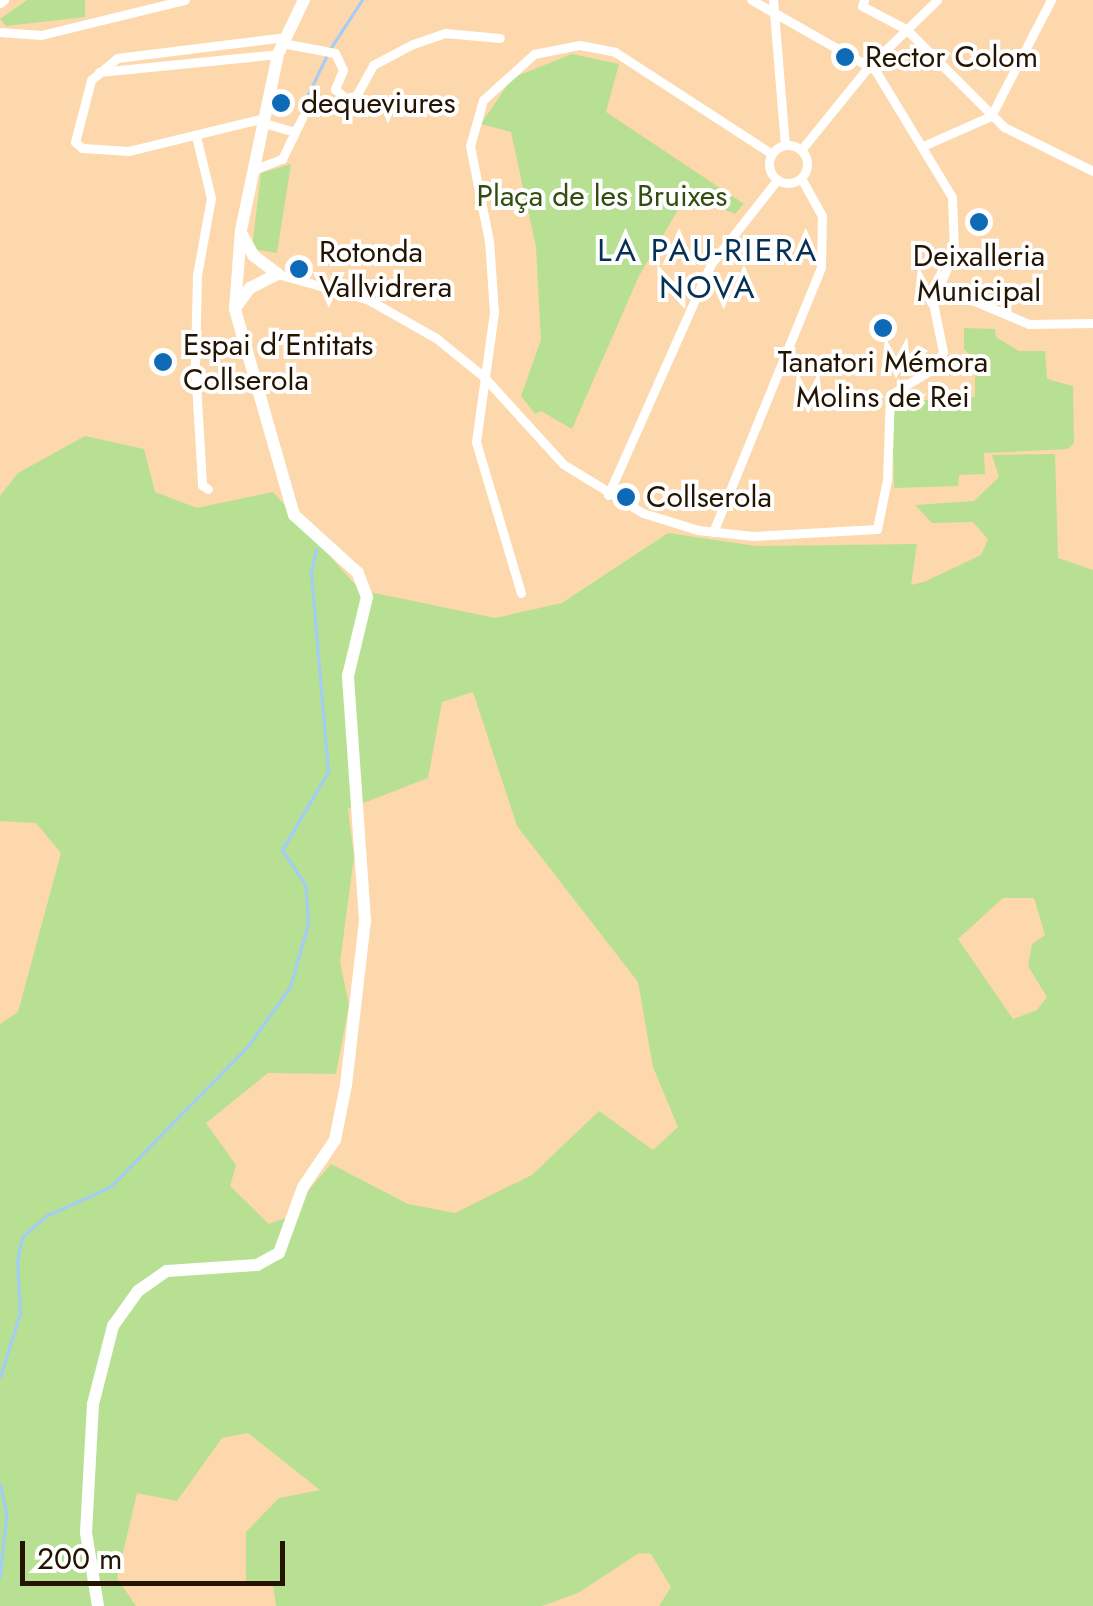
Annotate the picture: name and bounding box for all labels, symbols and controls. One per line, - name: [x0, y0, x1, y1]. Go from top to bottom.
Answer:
- place label: Rector Colom: [865, 39, 1038, 75]
- marker: Rector Colom: [834, 46, 856, 68]
- place label: dequeviures: [301, 85, 456, 121]
- marker: dequeviures: [270, 92, 292, 114]
- park label: Plaça de les Bruixes: [477, 178, 727, 214]
- marker: Deixalleria Municipal: [968, 211, 990, 233]
- district label: LA PAU-RIERA NOVA: [597, 232, 819, 307]
- place label: Rotonda Vallvidrera: [319, 234, 452, 304]
- place label: Deixalleria Municipal: [913, 238, 1045, 308]
- marker: Rotonda Vallvidrera: [288, 258, 310, 280]
- marker: Tanatori Mémora Molins de Rei: [872, 317, 894, 339]
- place label: Espai d’Entitats Collserola: [183, 327, 373, 398]
- place label: Tanatori Mémora Molins de Rei: [778, 344, 988, 414]
- marker: Espai d’Entitats Collserola: [152, 351, 174, 373]
- place label: Collserola: [646, 479, 772, 515]
- marker: Collserola: [615, 486, 637, 508]
- scale bar: [25, 1521, 290, 1583]
- text: 200 m: [37, 1537, 122, 1580]

